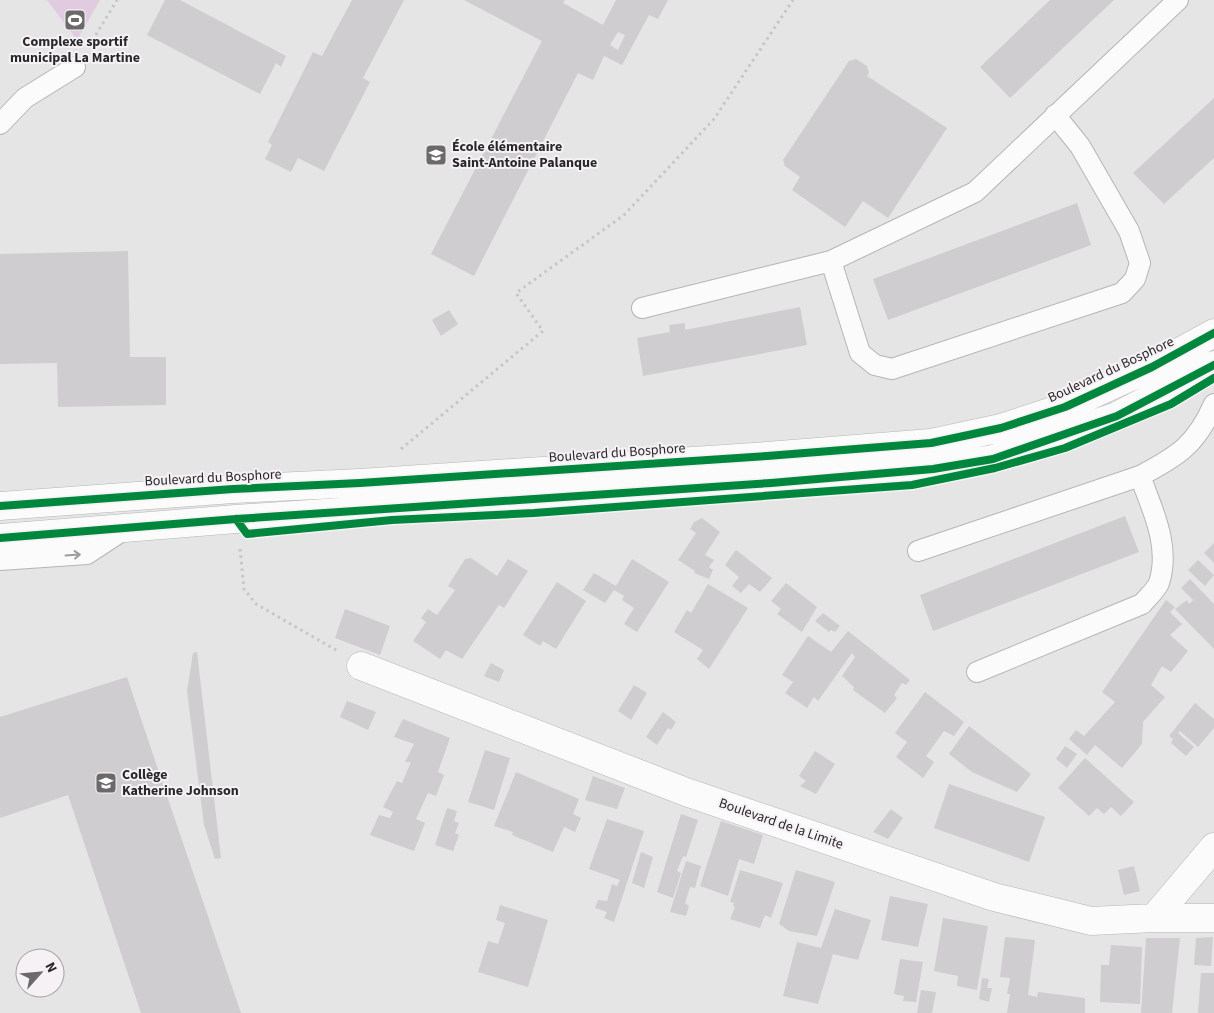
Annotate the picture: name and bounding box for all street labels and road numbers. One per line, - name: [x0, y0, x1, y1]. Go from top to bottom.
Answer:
- street label: Boulevard du Bosphore: [1045, 332, 1177, 408]
- street label: Boulevard du Bosphore: [548, 438, 686, 468]
- street label: Boulevard du Bosphore: [144, 464, 282, 492]
- street label: Boulevard de la Limite: [716, 793, 846, 855]

